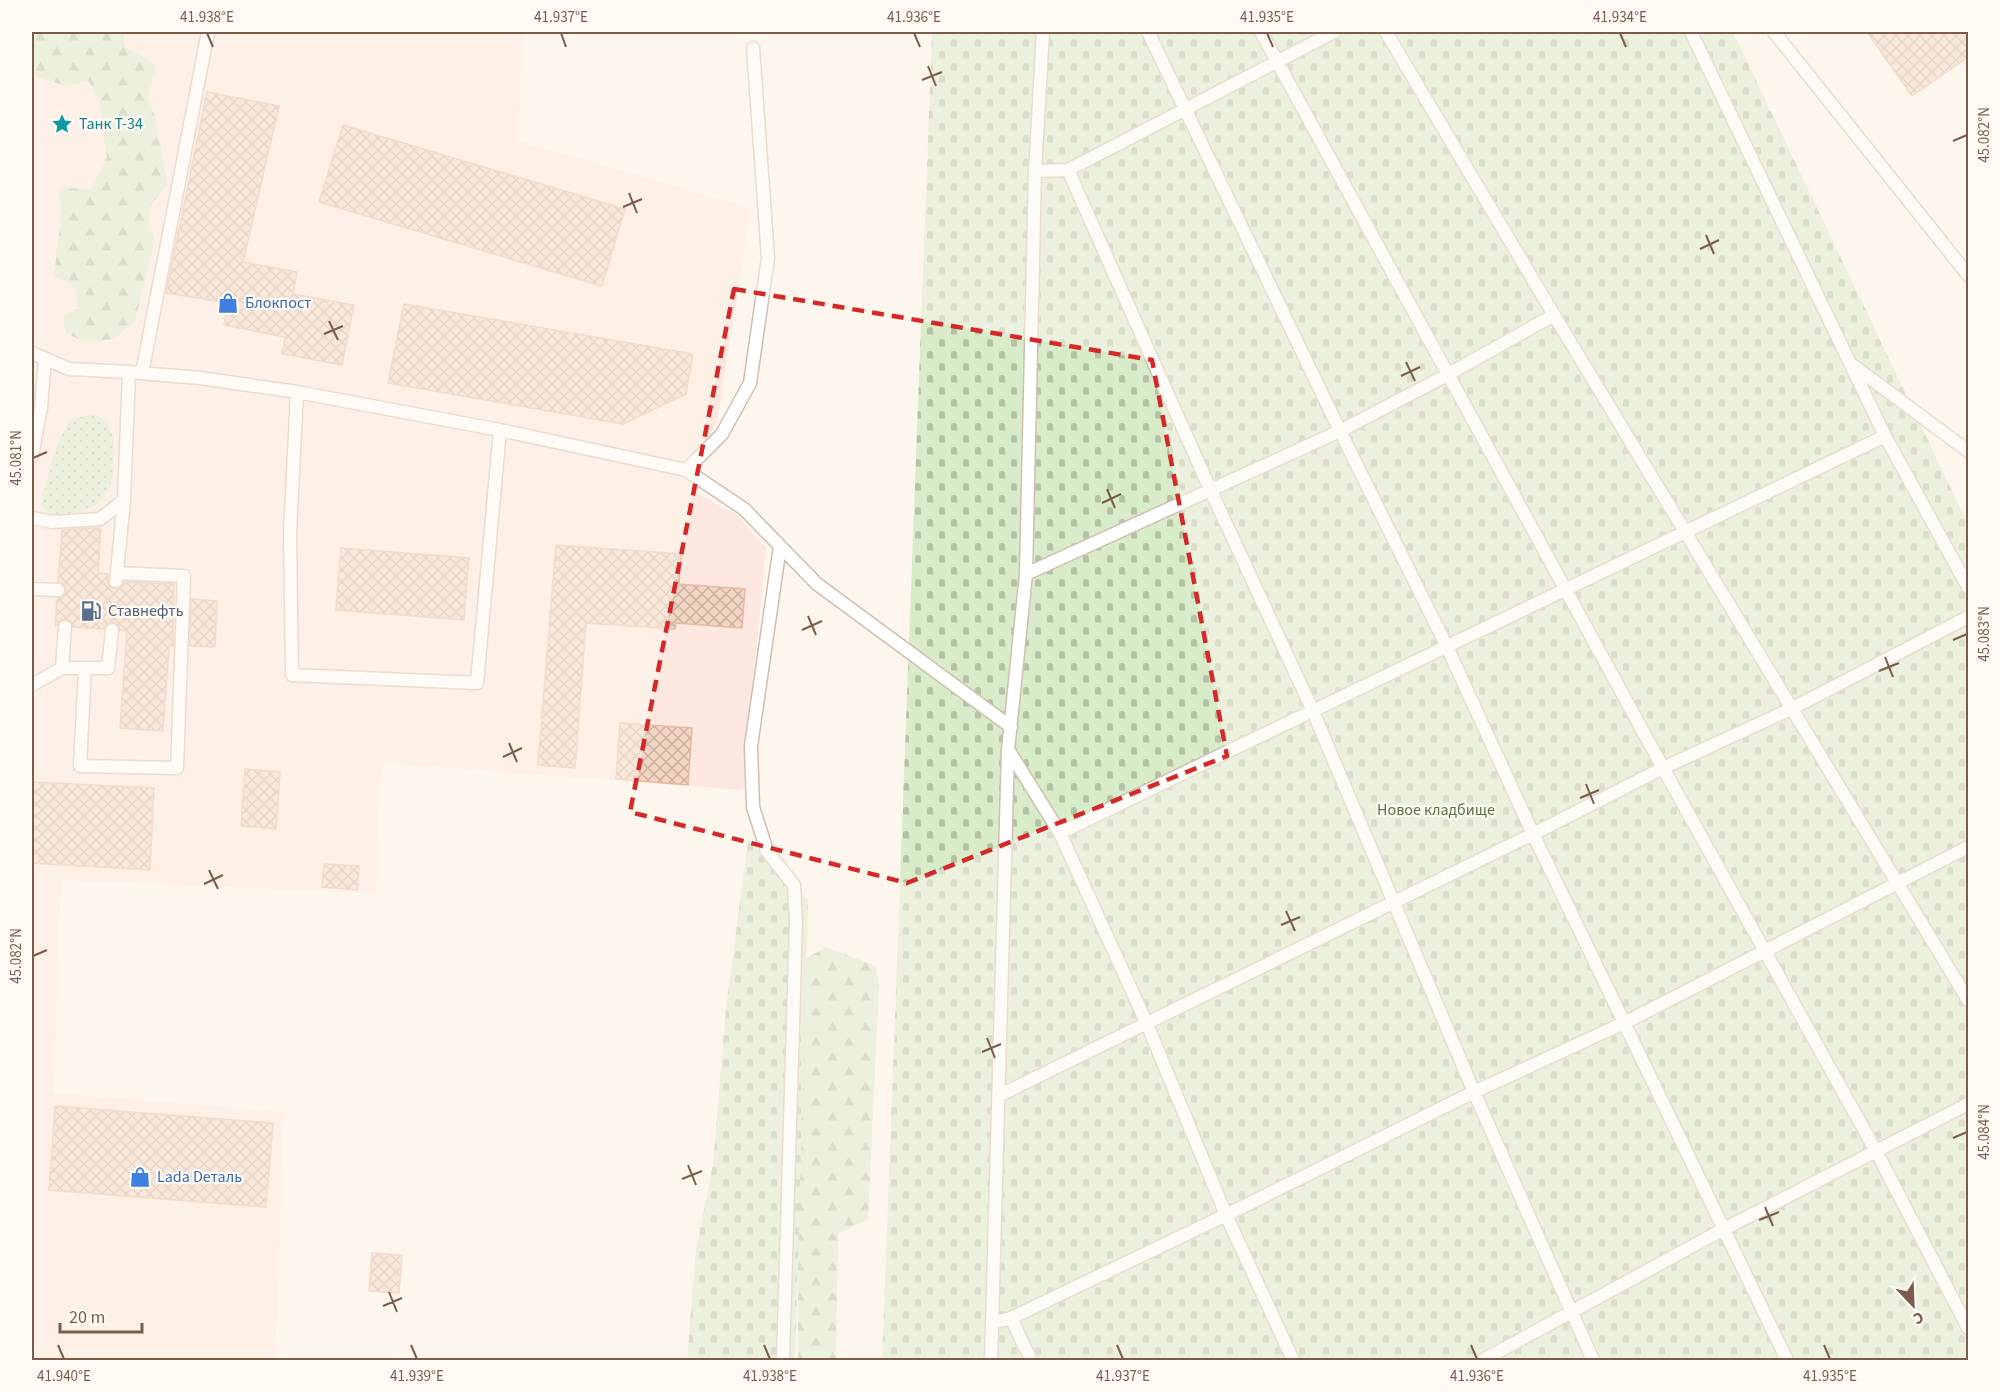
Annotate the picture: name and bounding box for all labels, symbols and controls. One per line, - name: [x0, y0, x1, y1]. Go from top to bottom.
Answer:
- text: 41.938°E: [180, 7, 234, 28]
- text: 41.937°E: [534, 7, 588, 28]
- text: 41.936°E: [887, 7, 941, 28]
- text: 41.935°E: [1240, 7, 1294, 28]
- text: 41.934°E: [1593, 7, 1647, 28]
- text: 45.082°N: [1974, 107, 1995, 163]
- place icon: Танк Т-34: [50, 112, 74, 136]
- place label: Танк Т-34: [79, 113, 143, 135]
- shop icon: Блокпост: [216, 291, 240, 315]
- place label: Блокпост: [245, 292, 311, 314]
- text: 45.081°N: [6, 430, 27, 486]
- fuel station icon: Ставнефть: [79, 599, 103, 623]
- place label: Ставнефть: [108, 600, 184, 622]
- text: 45.083°N: [1974, 606, 1995, 662]
- park label: Новое кладбище: [1377, 799, 1495, 821]
- text: 45.082°N: [6, 928, 27, 984]
- text: 45.084°N: [1974, 1104, 1995, 1160]
- shop icon: Lada Dеталь: [128, 1165, 152, 1189]
- place label: Lada Dеталь: [157, 1166, 242, 1188]
- north arrow: [1883, 1275, 1943, 1335]
- scale bar: [60, 1296, 142, 1334]
- text: 20 m: [69, 1305, 105, 1330]
- text: С: [1910, 1306, 1927, 1330]
- text: 41.940°E: [37, 1366, 91, 1387]
- text: 41.939°E: [390, 1366, 444, 1387]
- text: 41.938°E: [743, 1366, 797, 1387]
- text: 41.937°E: [1096, 1366, 1150, 1387]
- text: 41.936°E: [1450, 1366, 1504, 1387]
- text: 41.935°E: [1803, 1366, 1857, 1387]

